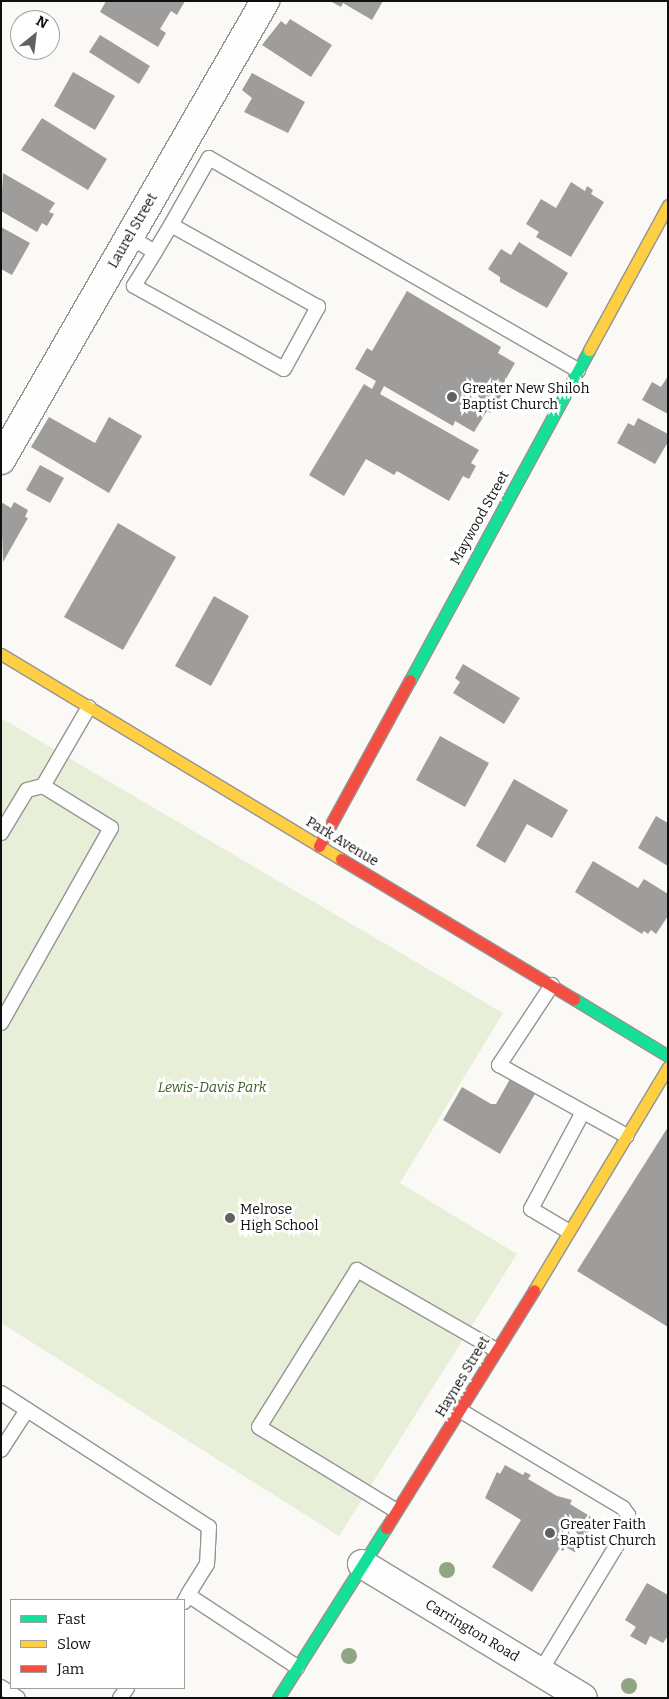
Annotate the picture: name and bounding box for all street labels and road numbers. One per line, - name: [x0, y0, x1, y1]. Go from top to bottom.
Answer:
- street label: Laurel Street: [105, 191, 161, 271]
- street label: Maywood Street: [447, 468, 513, 568]
- street label: Park Avenue: [303, 814, 381, 870]
- street label: Haynes Street: [432, 1334, 494, 1420]
- street label: Carrington Road: [422, 1596, 522, 1666]

